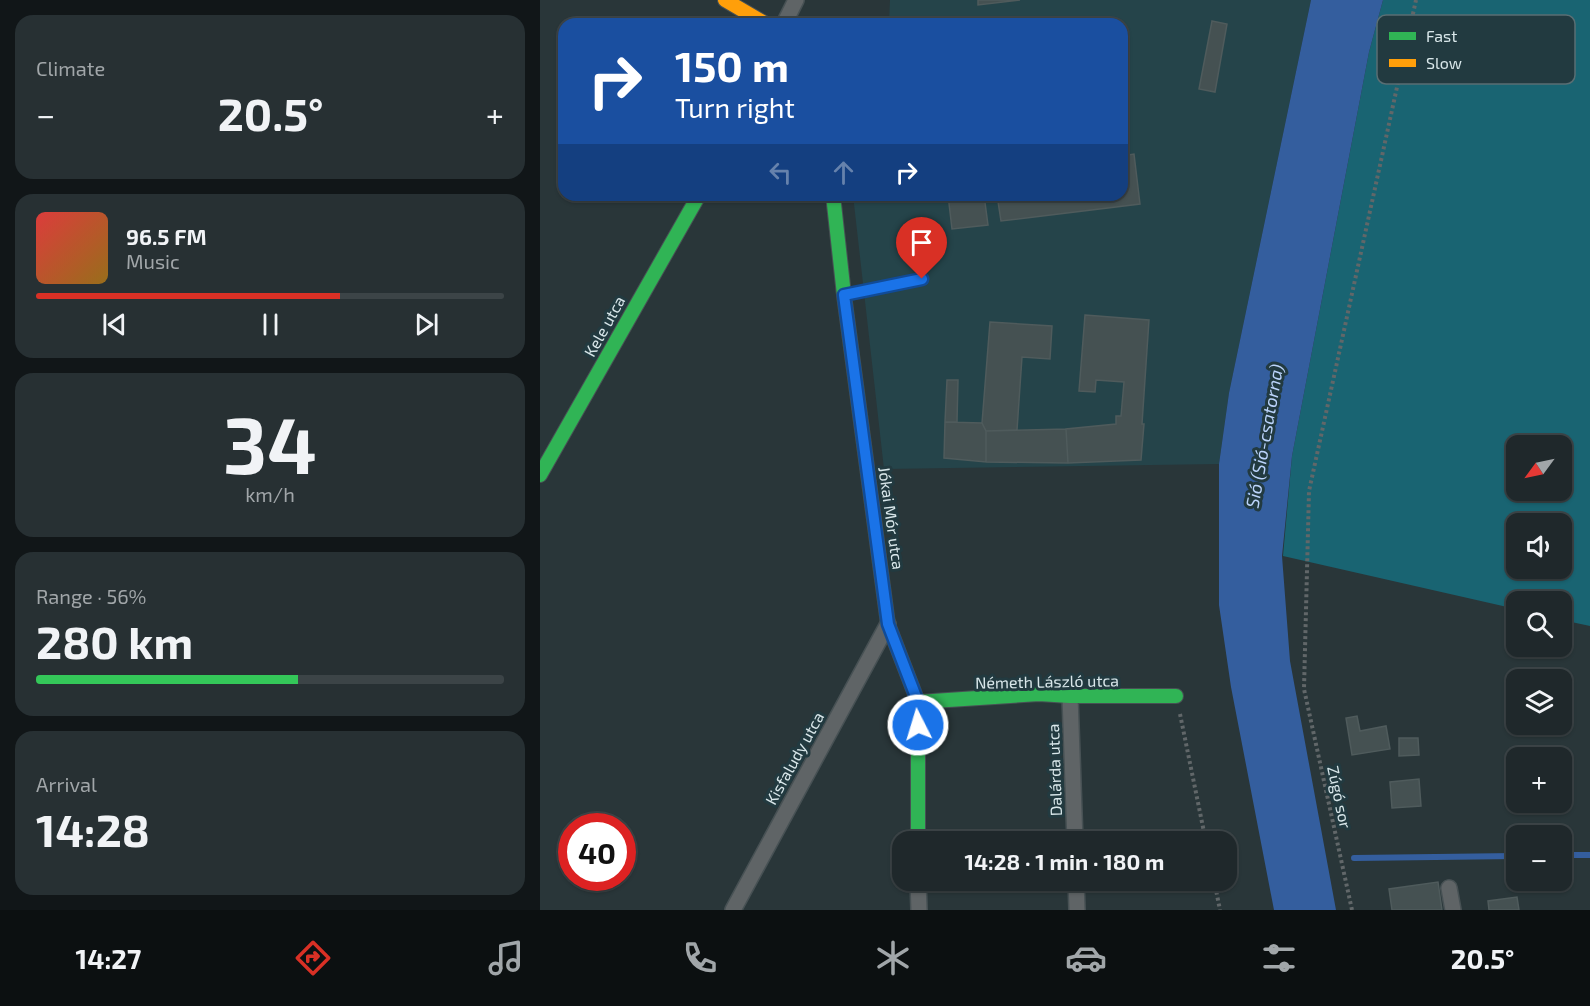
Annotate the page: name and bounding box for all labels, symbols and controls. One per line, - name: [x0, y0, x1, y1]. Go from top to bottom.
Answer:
- legend: [1377, 15, 1575, 84]
- text: Fast: [1426, 26, 1457, 45]
- text: 150 m: [675, 40, 789, 90]
- icon: right: [576, 42, 654, 120]
- text: Slow: [1426, 53, 1462, 72]
- text: Climate: [36, 56, 105, 80]
- text: 20.5°: [218, 86, 323, 140]
- text: Turn right: [675, 91, 795, 123]
- text: −: [36, 94, 55, 134]
- text: +: [486, 94, 504, 134]
- icon: left: [764, 156, 797, 189]
- icon: ahead: [827, 156, 860, 189]
- icon: right: [890, 156, 923, 189]
- pin: [896, 217, 947, 279]
- text: 96.5 FM: [126, 223, 207, 249]
- icon: arrive: [905, 226, 938, 259]
- text: Music: [126, 249, 180, 273]
- street label: Kele utca: [580, 292, 628, 360]
- icon: previous: [98, 308, 131, 341]
- icon: pause: [254, 308, 287, 341]
- icon: next: [410, 308, 443, 341]
- water label: Sió (Sió-csatorna): [1241, 362, 1288, 510]
- text: 34: [223, 396, 317, 490]
- north arrow: [1506, 435, 1572, 501]
- map controls: [1506, 435, 1572, 891]
- street label: Jókai Mór utca: [875, 465, 909, 571]
- text: km/h: [245, 482, 295, 506]
- button: sound: [1506, 513, 1572, 579]
- text: Range · 56%: [36, 584, 146, 608]
- button: search: [1506, 591, 1572, 657]
- text: 280 km: [36, 614, 193, 668]
- button: layers: [1506, 669, 1572, 735]
- street label: Németh László utca: [975, 670, 1119, 692]
- position arrow: [886, 693, 950, 757]
- street label: Kisfaludy utca: [761, 708, 827, 808]
- street label: Dalárda utca: [1043, 723, 1065, 817]
- button: +: [1506, 747, 1572, 813]
- street label: Zúgó sor: [1324, 764, 1356, 831]
- text: Arrival: [36, 772, 97, 796]
- text: 14:28: [36, 802, 150, 856]
- speed limit sign: 40: [558, 813, 636, 891]
- button: −: [1506, 825, 1572, 891]
- text: 14:28 · 1 min · 180 m: [965, 848, 1164, 874]
- icon: directions: [292, 937, 334, 979]
- icon: music: [485, 937, 527, 979]
- icon: phone: [679, 937, 721, 979]
- icon: climate: [872, 937, 914, 979]
- icon: car: [1065, 937, 1107, 979]
- icon: filters: [1258, 937, 1300, 979]
- text: 14:27: [76, 942, 141, 974]
- text: 20.5°: [1451, 942, 1514, 974]

